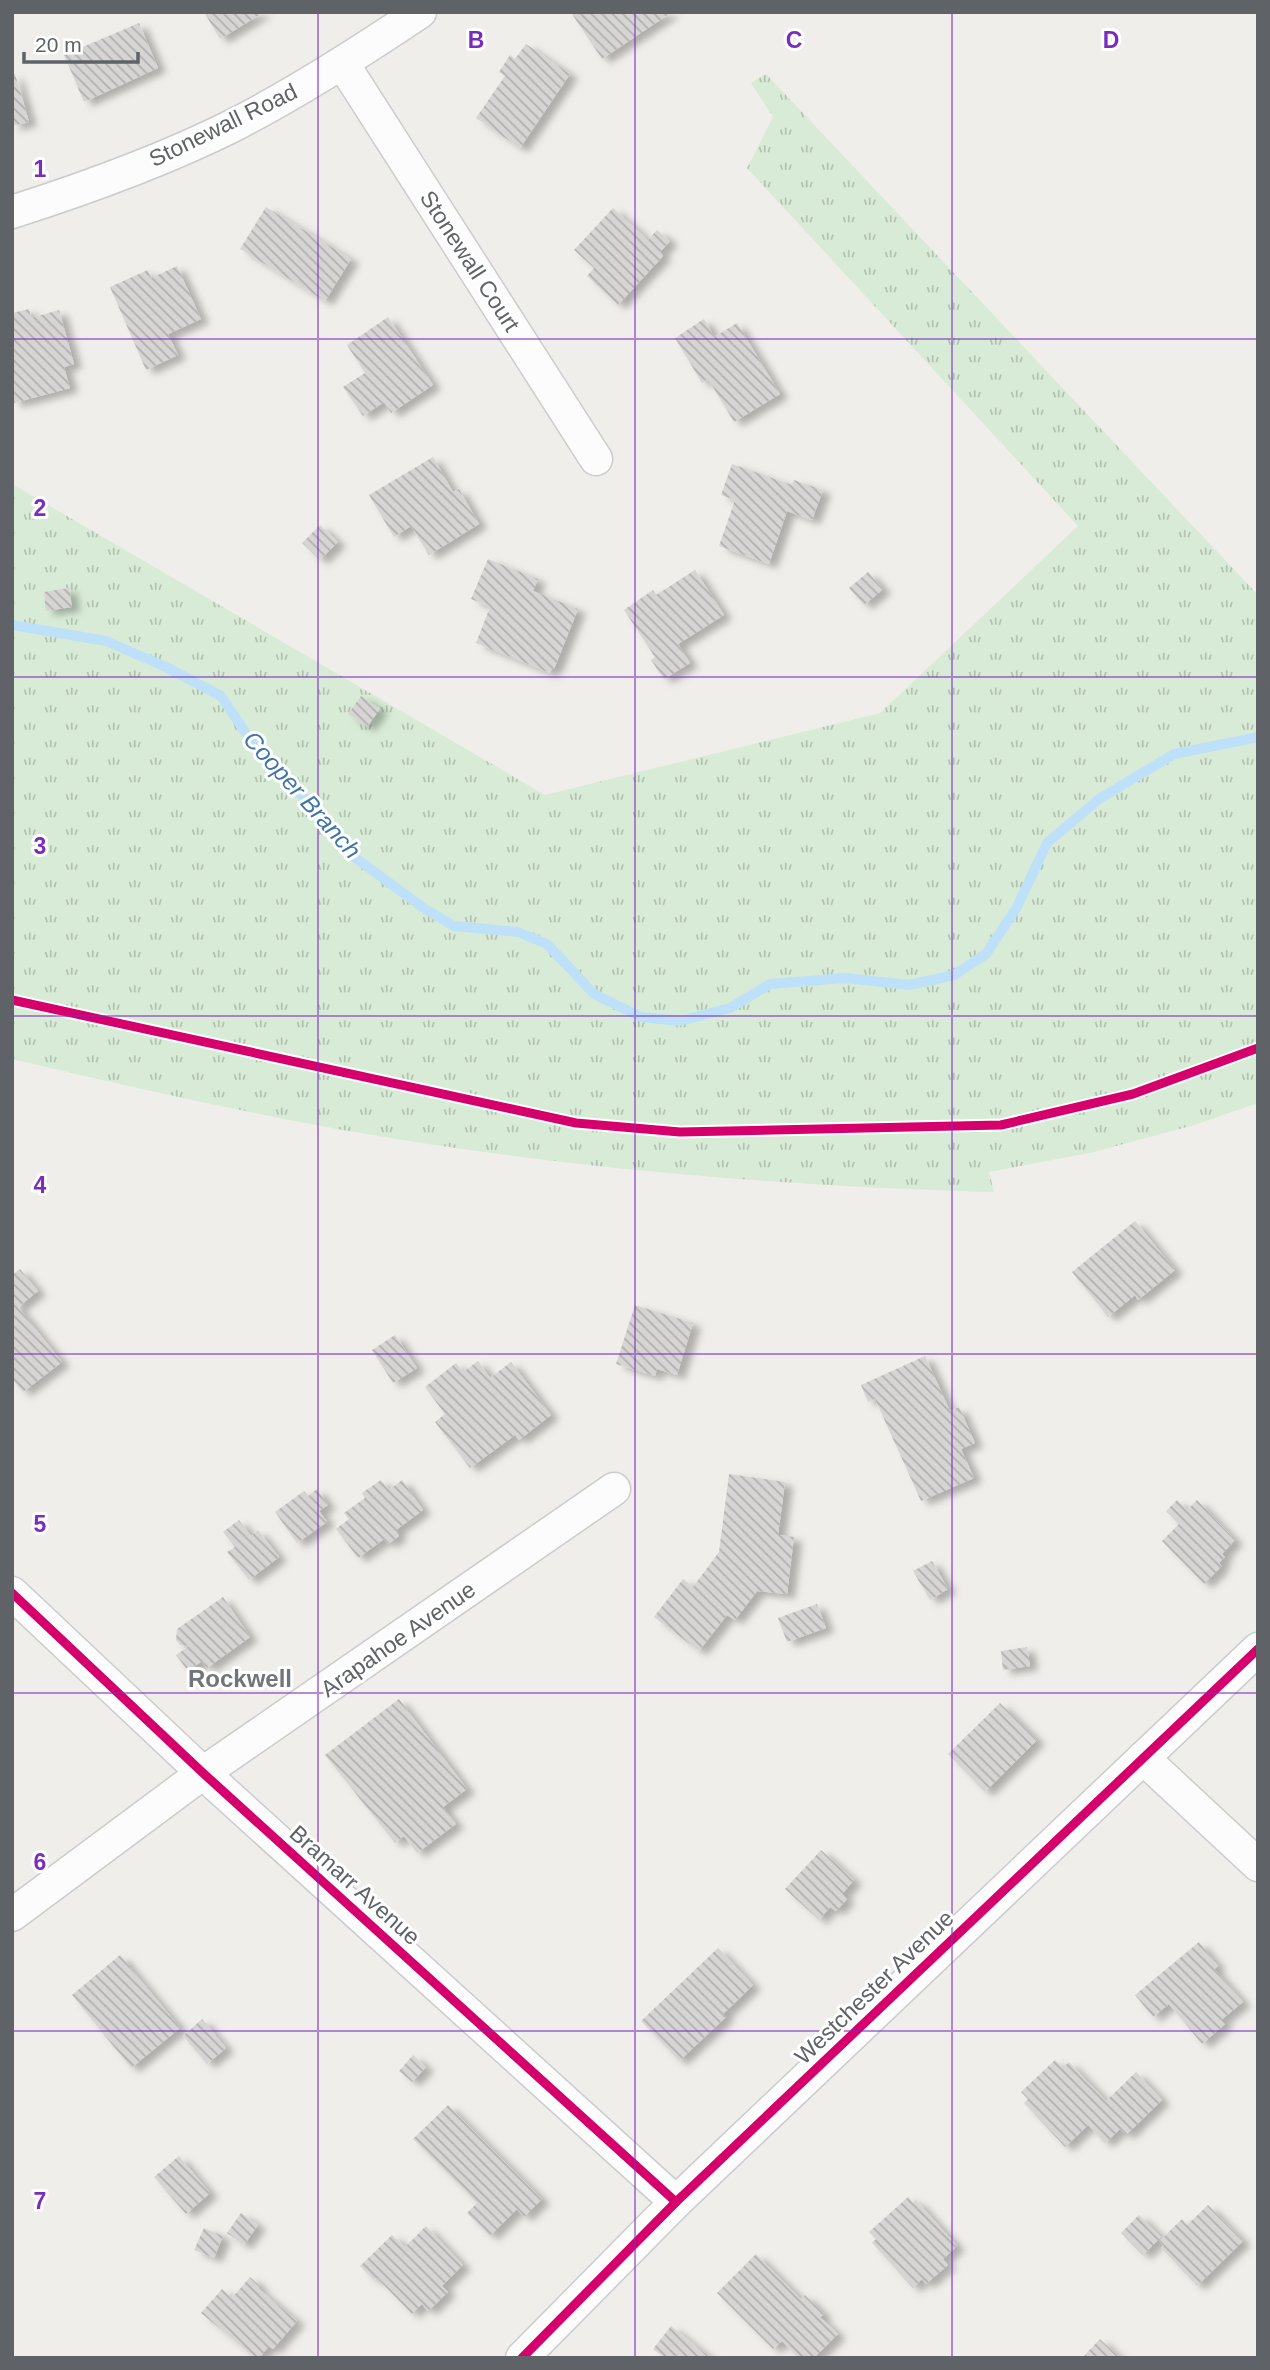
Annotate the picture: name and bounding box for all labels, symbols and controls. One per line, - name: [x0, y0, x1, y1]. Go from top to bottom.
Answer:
- scale bar: [24, 21, 138, 65]
- text: B: [468, 27, 484, 53]
- text: C: [786, 27, 802, 53]
- text: D: [1103, 27, 1119, 53]
- text: 20 m: [35, 33, 82, 56]
- street label: Stonewall Road: [145, 78, 301, 172]
- text: 1: [34, 156, 47, 182]
- street label: Stonewall Court: [415, 186, 525, 337]
- text: 2: [34, 495, 46, 521]
- water label: Cooper Branch: [238, 726, 366, 864]
- text: 3: [34, 833, 46, 859]
- text: 4: [34, 1172, 47, 1198]
- text: 5: [34, 1511, 47, 1537]
- street label: Arapahoe Avenue: [316, 1576, 480, 1702]
- district label: Rockwell: [188, 1665, 292, 1692]
- street label: Bramarr Avenue: [285, 1820, 425, 1950]
- text: 6: [34, 1849, 46, 1875]
- street label: Westchester Avenue: [789, 1905, 959, 2069]
- text: 7: [34, 2188, 46, 2214]

